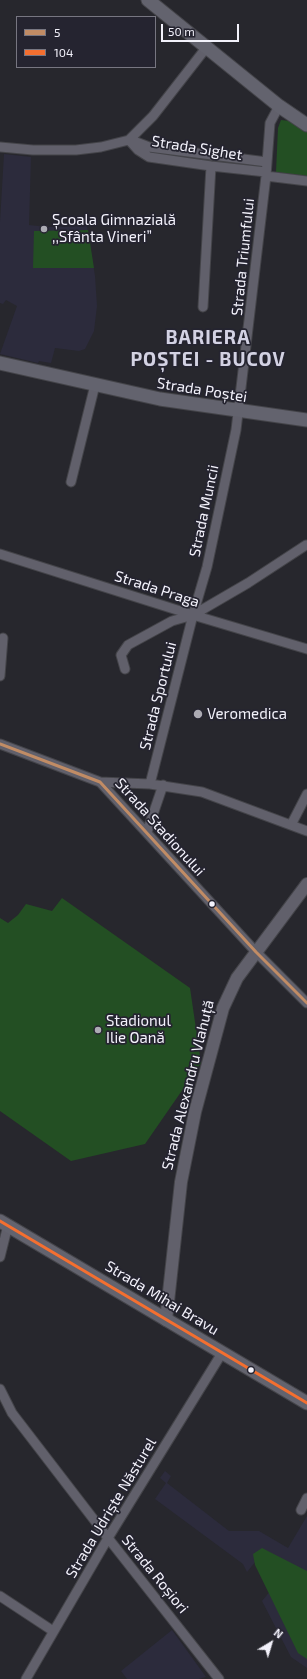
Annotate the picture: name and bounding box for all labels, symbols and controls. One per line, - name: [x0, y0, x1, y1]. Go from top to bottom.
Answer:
- legend: [16, 16, 156, 68]
- scale bar: [163, 16, 241, 42]
- text: 50 m: [168, 24, 195, 38]
- text: 5: [54, 25, 60, 39]
- text: 104: [54, 45, 73, 59]
- street label: Strada Sighet: [150, 132, 244, 164]
- street label: Strada Triumfului: [228, 197, 258, 317]
- place label: Școala Gimnazială ,,Sfânta Vineri”: [52, 211, 176, 246]
- marker: Școala Gimnazială ,,Sfânta Vineri”: [39, 224, 49, 234]
- district label: BARIERA POȘTEI - BUCOV: [130, 327, 286, 371]
- street label: Strada Poștei: [156, 374, 248, 406]
- street label: Strada Muncii: [185, 463, 223, 559]
- street label: Strada Praga: [112, 567, 202, 611]
- street label: Strada Sportului: [136, 640, 180, 752]
- place label: Veromedica: [207, 705, 287, 723]
- marker: Veromedica: [192, 708, 204, 720]
- street label: Strada Stadionului: [111, 774, 209, 880]
- unlabelled marker: [207, 899, 217, 909]
- street label: Strada Alexandru Vlahuță: [158, 998, 218, 1172]
- place label: Stadionul Ilie Oană: [106, 1012, 171, 1047]
- marker: Stadionul Ilie Oană: [93, 1025, 103, 1035]
- street label: Strada Mihai Bravu: [102, 1257, 222, 1339]
- unlabelled marker: [246, 1365, 256, 1375]
- street label: Strada Udriște Năsturel: [62, 1435, 160, 1581]
- street label: Strada Roșiori: [118, 1531, 192, 1617]
- north arrow: [251, 1623, 291, 1663]
- text: N: [272, 1626, 286, 1641]

